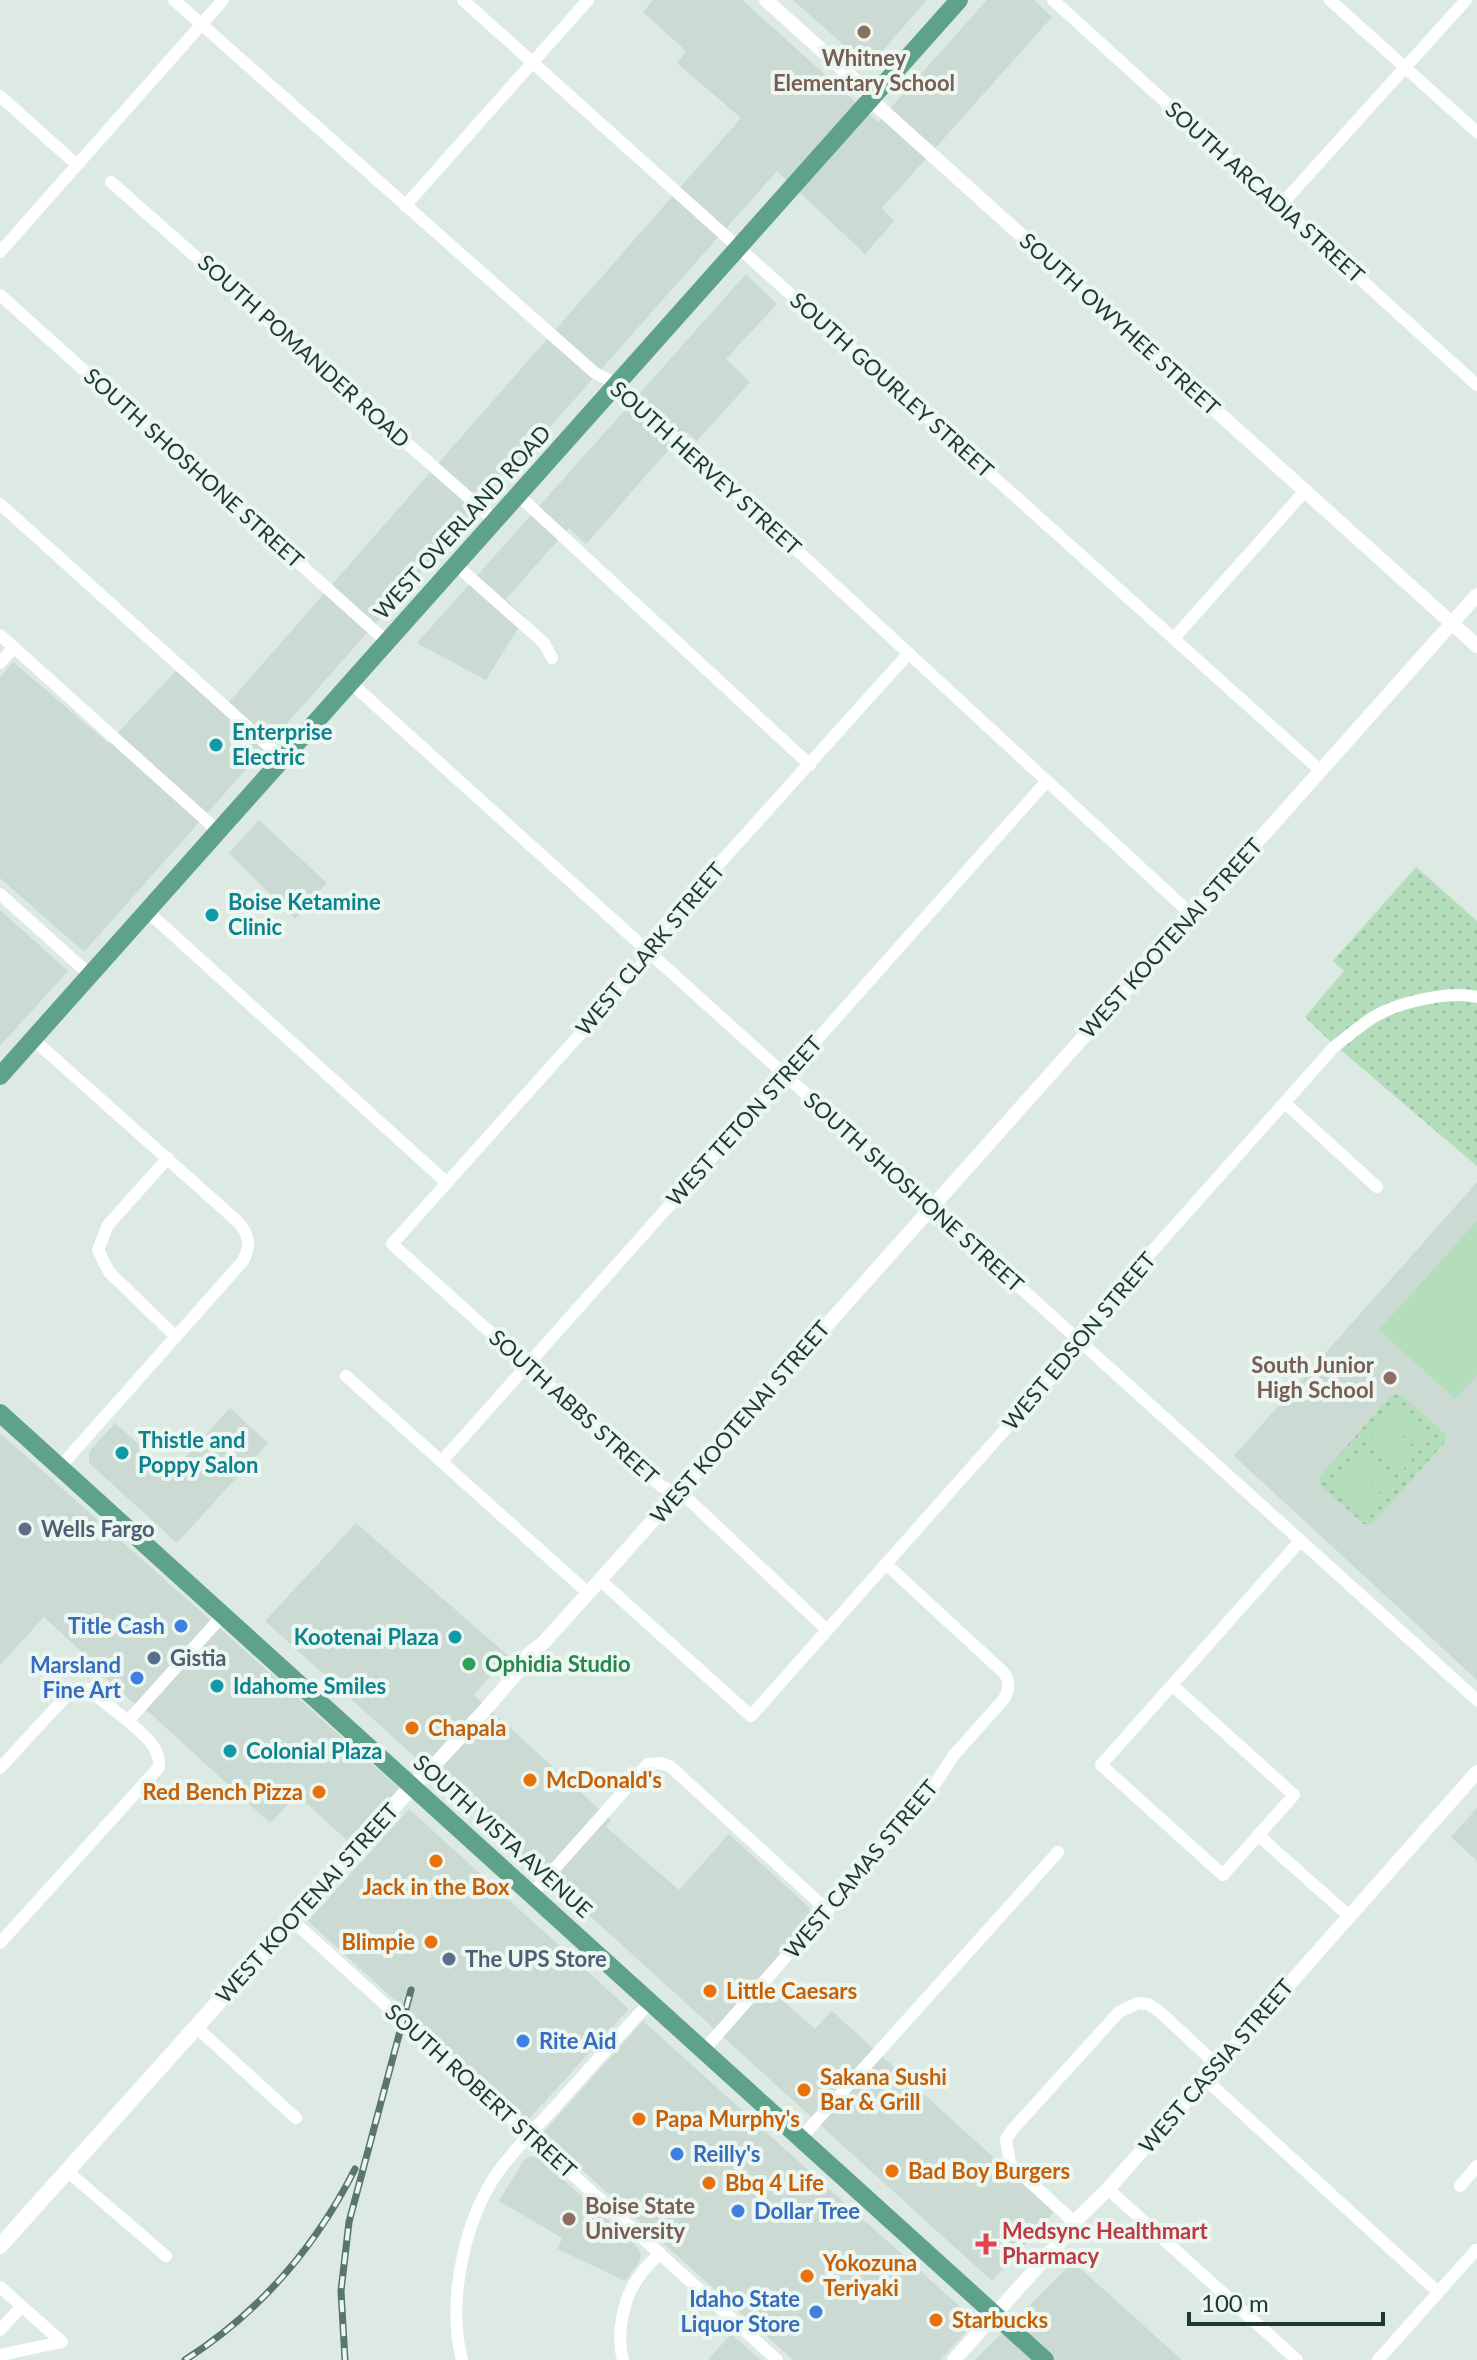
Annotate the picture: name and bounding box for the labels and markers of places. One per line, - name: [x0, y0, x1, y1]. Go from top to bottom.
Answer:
- marker: Whitney Elementary School: [855, 23, 873, 41]
- place label: Whitney Elementary School: [773, 44, 955, 96]
- place label: Enterprise Electric: [232, 718, 333, 770]
- marker: Enterprise Electric: [207, 736, 225, 754]
- place label: Boise Ketamine Clinic: [228, 888, 381, 940]
- marker: Boise Ketamine Clinic: [203, 906, 221, 924]
- place label: South Junior High School: [1251, 1351, 1375, 1403]
- marker: South Junior High School: [1381, 1369, 1399, 1387]
- place label: Thistle and Poppy Salon: [138, 1426, 258, 1478]
- marker: Thistle and Poppy Salon: [113, 1444, 131, 1462]
- place label: Wells Fargo: [41, 1515, 155, 1542]
- marker: Wells Fargo: [16, 1520, 34, 1538]
- place label: Title Cash: [68, 1612, 165, 1639]
- marker: Title Cash: [172, 1617, 190, 1635]
- place label: Kootenai Plaza: [294, 1623, 439, 1650]
- marker: Kootenai Plaza: [446, 1628, 464, 1646]
- place label: Gistia: [170, 1644, 227, 1671]
- marker: Gistia: [145, 1649, 163, 1667]
- place label: Ophidia Studio: [485, 1650, 631, 1677]
- place label: Marsland Fine Art: [30, 1651, 122, 1703]
- marker: Ophidia Studio: [460, 1655, 478, 1673]
- marker: Marsland Fine Art: [128, 1669, 146, 1687]
- place label: Idahome Smiles: [233, 1672, 386, 1699]
- marker: Idahome Smiles: [208, 1677, 226, 1695]
- place label: Chapala: [428, 1714, 506, 1741]
- marker: Chapala: [403, 1719, 421, 1737]
- place label: Colonial Plaza: [246, 1737, 383, 1764]
- marker: Colonial Plaza: [221, 1742, 239, 1760]
- place label: McDonald's: [546, 1766, 662, 1793]
- marker: McDonald's: [521, 1771, 539, 1789]
- place label: Red Bench Pizza: [143, 1778, 303, 1805]
- marker: Red Bench Pizza: [310, 1783, 328, 1801]
- marker: Jack in the Box: [427, 1852, 445, 1870]
- place label: Jack in the Box: [363, 1873, 510, 1900]
- place label: Blimpie: [341, 1928, 415, 1955]
- marker: Blimpie: [422, 1933, 440, 1951]
- place label: The UPS Store: [465, 1945, 607, 1972]
- marker: The UPS Store: [440, 1950, 458, 1968]
- place label: Little Caesars: [726, 1977, 857, 2004]
- marker: Little Caesars: [701, 1982, 719, 2000]
- place label: Rite Aid: [539, 2027, 616, 2054]
- marker: Rite Aid: [514, 2032, 532, 2050]
- place label: Sakana Sushi Bar & Grill: [820, 2063, 947, 2115]
- marker: Sakana Sushi Bar & Grill: [795, 2081, 813, 2099]
- place label: Papa Murphy's: [655, 2105, 800, 2132]
- marker: Papa Murphy's: [630, 2110, 648, 2128]
- place label: Reilly's: [693, 2140, 760, 2167]
- marker: Reilly's: [668, 2145, 686, 2163]
- place label: Bad Boy Burgers: [908, 2157, 1070, 2184]
- marker: Bad Boy Burgers: [883, 2162, 901, 2180]
- place label: Bbq 4 Life: [725, 2169, 824, 2196]
- marker: Bbq 4 Life: [700, 2174, 718, 2192]
- place label: Boise State University: [585, 2192, 695, 2244]
- place label: Dollar Tree: [754, 2197, 860, 2224]
- marker: Dollar Tree: [729, 2202, 747, 2220]
- marker: Boise State University: [560, 2210, 578, 2228]
- place label: Medsync Healthmart Pharmacy: [1002, 2217, 1208, 2269]
- marker: Medsync Healthmart Pharmacy: [977, 2235, 995, 2253]
- place label: Yokozuna Teriyaki: [822, 2249, 917, 2301]
- marker: Yokozuna Teriyaki: [798, 2267, 816, 2285]
- place label: Idaho State Liquor Store: [680, 2285, 800, 2337]
- marker: Idaho State Liquor Store: [807, 2303, 825, 2321]
- place label: Starbucks: [952, 2306, 1048, 2333]
- marker: Starbucks: [927, 2311, 945, 2329]

